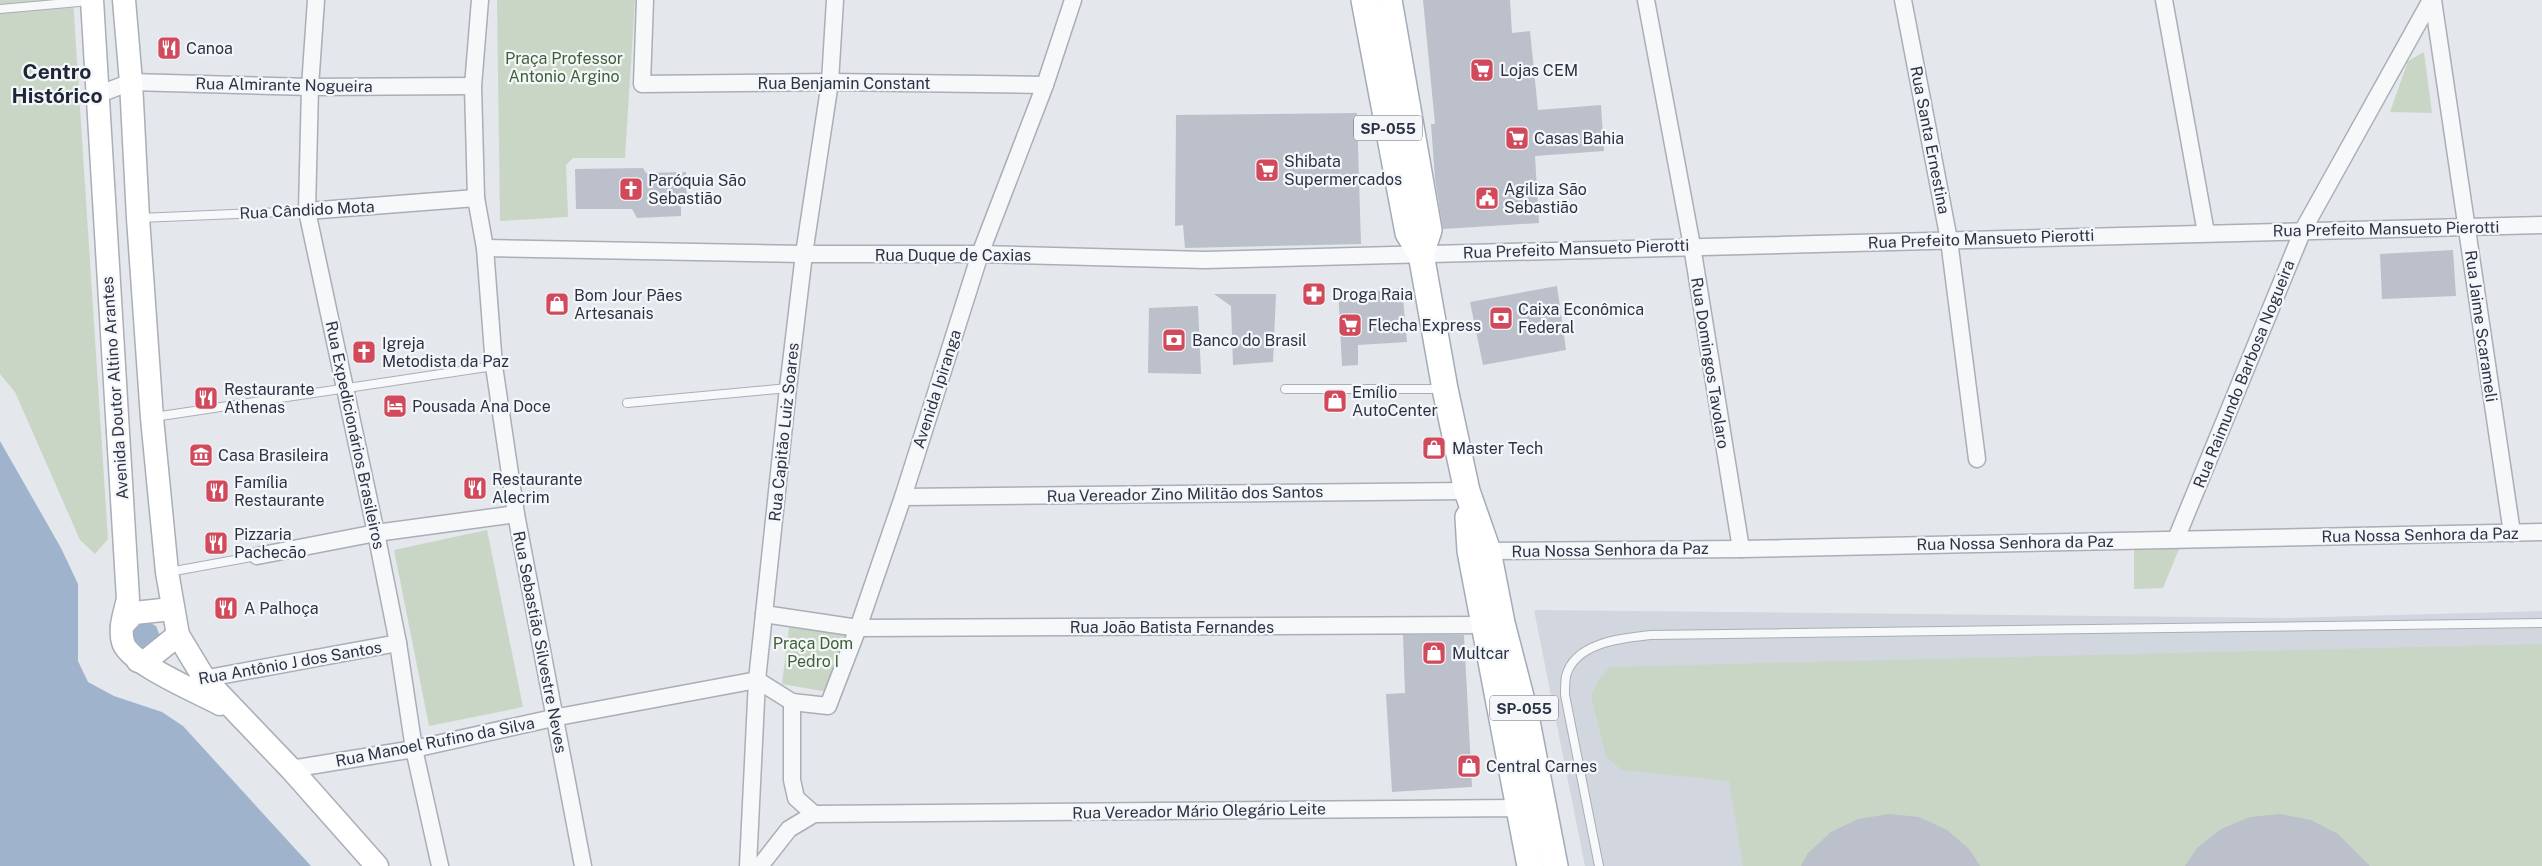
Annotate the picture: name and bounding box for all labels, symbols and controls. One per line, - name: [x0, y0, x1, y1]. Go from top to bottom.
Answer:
- restaurant icon: Canoa: [156, 35, 182, 61]
- place label: Canoa: [186, 39, 233, 58]
- park label: Praça Professor Antonio Argino: [505, 49, 623, 86]
- supermarket icon: Lojas CEM: [1469, 57, 1495, 83]
- district label: Centro Histórico: [11, 59, 103, 108]
- place label: Lojas CEM: [1500, 61, 1578, 80]
- street label: Rua Santa Ernestina: [1906, 64, 1954, 216]
- street label: Rua Almirante Nogueira: [195, 74, 373, 96]
- street label: Rua Benjamin Constant: [757, 74, 931, 93]
- road number: SP-055: [1354, 116, 1422, 140]
- supermarket icon: Casas Bahia: [1504, 125, 1530, 151]
- place label: Casas Bahia: [1534, 129, 1624, 148]
- place label: Shibata Supermercados: [1284, 152, 1402, 189]
- supermarket icon: Shibata Supermercados: [1254, 157, 1280, 183]
- place label: Paróquia São Sebastião: [648, 171, 746, 208]
- church icon: Paróquia São Sebastião: [618, 176, 644, 202]
- place label: Agiliza São Sebastião: [1504, 180, 1587, 217]
- public building icon: Agiliza São Sebastião: [1474, 185, 1500, 211]
- street label: Rua Cândido Mota: [239, 197, 375, 223]
- street label: Rua Prefeito Mansueto Pierotti: [2273, 218, 2499, 240]
- street label: Rua Prefeito Mansueto Pierotti: [1867, 226, 2095, 252]
- street label: Rua Prefeito Mansueto Pierotti: [1462, 236, 1690, 262]
- street label: Rua Duque de Caxias: [875, 246, 1031, 265]
- street label: Rua Jaime Scarameli: [2461, 249, 2501, 403]
- street label: Rua Raimundo Barbosa Nogueira: [2189, 257, 2299, 491]
- street label: Avenida Doutor Altino Arantes: [98, 276, 132, 500]
- street label: Rua Domingos Tavolaro: [1687, 276, 1733, 450]
- pharmacy icon: Droga Raia: [1301, 281, 1327, 307]
- place label: Droga Raia: [1332, 285, 1413, 304]
- place label: Bom Jour Pães Artesanais: [574, 286, 682, 323]
- shop icon: Bom Jour Pães Artesanais: [544, 291, 570, 317]
- place label: Caixa Econômica Federal: [1518, 300, 1644, 337]
- bank icon: Caixa Econômica Federal: [1488, 305, 1514, 331]
- supermarket icon: Flecha Express: [1337, 312, 1363, 338]
- place label: Flecha Express: [1368, 316, 1481, 335]
- street label: Rua Expedicionários Brasileiros: [321, 319, 389, 551]
- street label: Avenida Ipiranga: [909, 327, 965, 451]
- bank icon: Banco do Brasil: [1161, 327, 1187, 353]
- place label: Banco do Brasil: [1192, 331, 1307, 350]
- place label: Igreja Metodista da Paz: [382, 334, 509, 371]
- church icon: Igreja Metodista da Paz: [351, 339, 377, 365]
- street label: Rua Capitão Luiz Soares: [765, 342, 803, 522]
- place label: Restaurante Athenas: [224, 380, 315, 417]
- place label: Emílio AutoCenter: [1352, 383, 1438, 420]
- restaurant icon: Restaurante Athenas: [193, 385, 219, 411]
- shop icon: Emílio AutoCenter: [1322, 388, 1348, 414]
- hotel icon: Pousada Ana Doce: [382, 393, 408, 419]
- place label: Pousada Ana Doce: [412, 397, 551, 416]
- shop icon: Master Tech: [1421, 435, 1447, 461]
- place label: Master Tech: [1452, 439, 1543, 458]
- museum icon: Casa Brasileira: [188, 442, 214, 468]
- place label: Casa Brasileira: [218, 446, 329, 465]
- place label: Restaurante Alecrim: [492, 470, 583, 507]
- place label: Família Restaurante: [234, 473, 325, 510]
- restaurant icon: Restaurante Alecrim: [462, 475, 488, 501]
- restaurant icon: Família Restaurante: [204, 478, 230, 504]
- street label: Rua Vereador Zino Militão dos Santos: [1046, 482, 1324, 506]
- street label: Rua Nossa Senhora da Paz: [2321, 524, 2519, 546]
- place label: Pizzaria Pachecão: [234, 525, 306, 562]
- street label: Rua Sebastião Silvestre Neves: [509, 529, 571, 755]
- restaurant icon: Pizzaria Pachecão: [203, 530, 229, 556]
- street label: Rua Nossa Senhora da Paz: [1916, 532, 2114, 554]
- street label: Rua Nossa Senhora da Paz: [1511, 539, 1709, 561]
- restaurant icon: A Palhoça: [213, 595, 239, 621]
- place label: A Palhoça: [244, 599, 319, 618]
- street label: Rua João Batista Fernandes: [1070, 618, 1274, 637]
- park label: Praça Dom Pedro I: [773, 634, 853, 671]
- street label: Rua Antônio J dos Santos: [197, 638, 383, 688]
- shop icon: Multcar: [1421, 640, 1447, 666]
- place label: Multcar: [1452, 644, 1510, 663]
- road number: SP-055: [1490, 696, 1558, 720]
- street label: Rua Manoel Rufino da Silva: [334, 713, 536, 771]
- shop icon: Central Carnes: [1456, 753, 1482, 779]
- place label: Central Carnes: [1486, 757, 1597, 776]
- street label: Rua Vereador Mário Olegário Leite: [1072, 799, 1326, 823]

